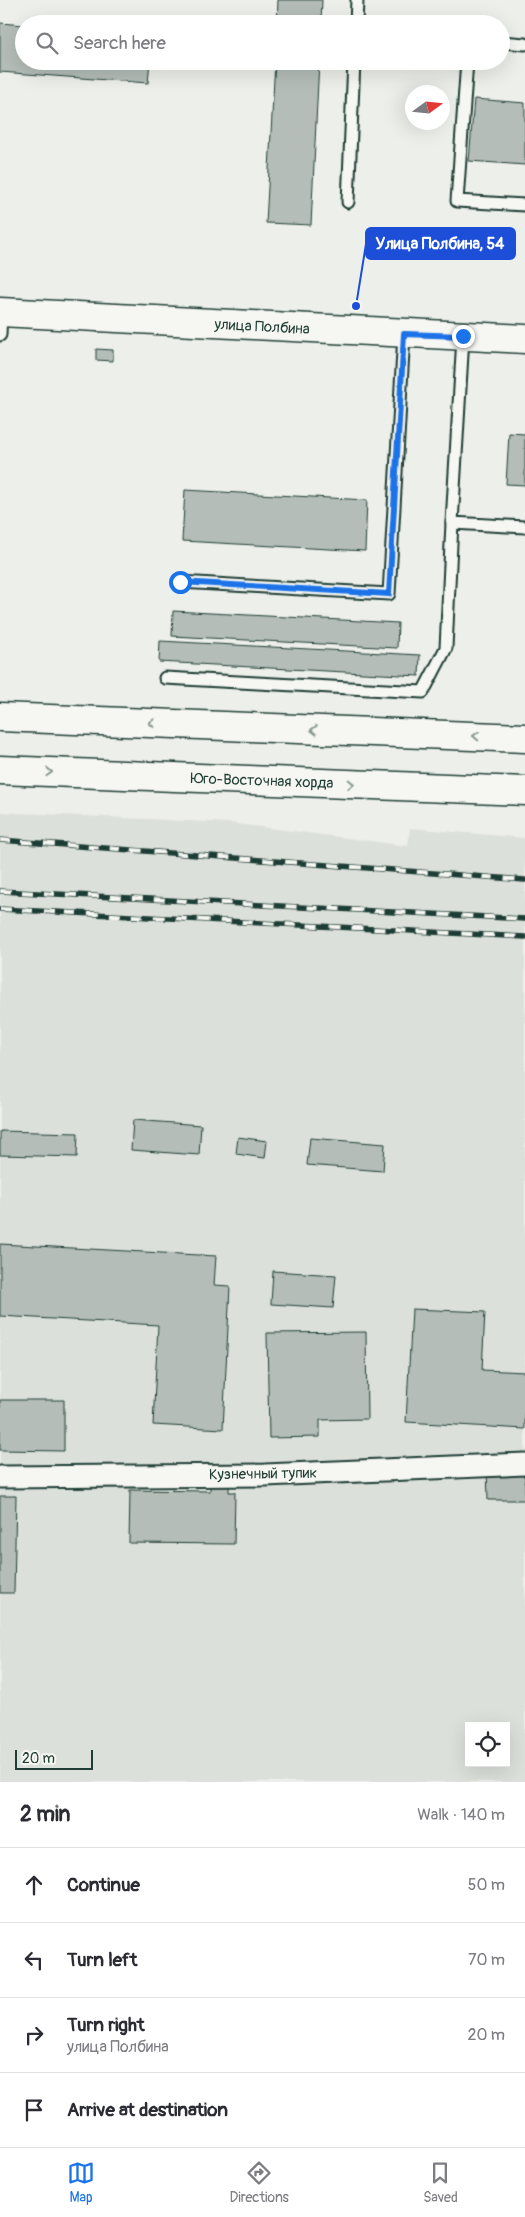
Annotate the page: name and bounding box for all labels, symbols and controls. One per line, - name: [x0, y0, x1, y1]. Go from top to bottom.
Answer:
- search box: [15, 15, 510, 70]
- icon: search: [33, 29, 61, 57]
- text: Search here: [73, 31, 166, 55]
- north arrow: [405, 85, 450, 130]
- callout: Улица Полбина, 54: [366, 228, 515, 259]
- text: Улица Полбина, 54: [376, 234, 505, 254]
- street label: улица Полбина: [213, 315, 310, 339]
- route end: [452, 325, 475, 348]
- route start: [169, 571, 192, 594]
- one-way arrow: [147, 718, 155, 728]
- one-way arrow: [310, 724, 318, 735]
- one-way arrow: [472, 731, 480, 741]
- one-way arrow: [45, 767, 53, 777]
- street label: Юго-Восточная хорда: [190, 769, 334, 793]
- one-way arrow: [347, 779, 355, 790]
- street label: Кузнечный тупик: [209, 1464, 318, 1484]
- map controls: [465, 1722, 510, 1767]
- button: locate: [465, 1722, 510, 1767]
- scale bar: [15, 1747, 92, 1770]
- text: 20 m: [22, 1750, 55, 1767]
- text: 2 min: [20, 1801, 70, 1828]
- text: Walk · 140 m: [417, 1805, 505, 1825]
- icon: ahead: [20, 1871, 48, 1899]
- text: Continue: [67, 1873, 140, 1897]
- text: 50 m: [468, 1875, 505, 1895]
- icon: left: [20, 1946, 48, 1974]
- text: Turn left: [67, 1948, 137, 1972]
- text: 70 m: [468, 1950, 505, 1970]
- text: Turn right: [67, 2013, 145, 2037]
- icon: right: [20, 2021, 48, 2049]
- text: 20 m: [467, 2025, 505, 2045]
- text: улица Полбина: [67, 2037, 169, 2057]
- icon: arrive: [20, 2096, 48, 2124]
- text: Arrive at destination: [67, 2098, 228, 2122]
- tab: Map: [67, 2159, 95, 2206]
- tab: Directions: [229, 2159, 289, 2206]
- tab: Saved: [423, 2159, 458, 2206]

